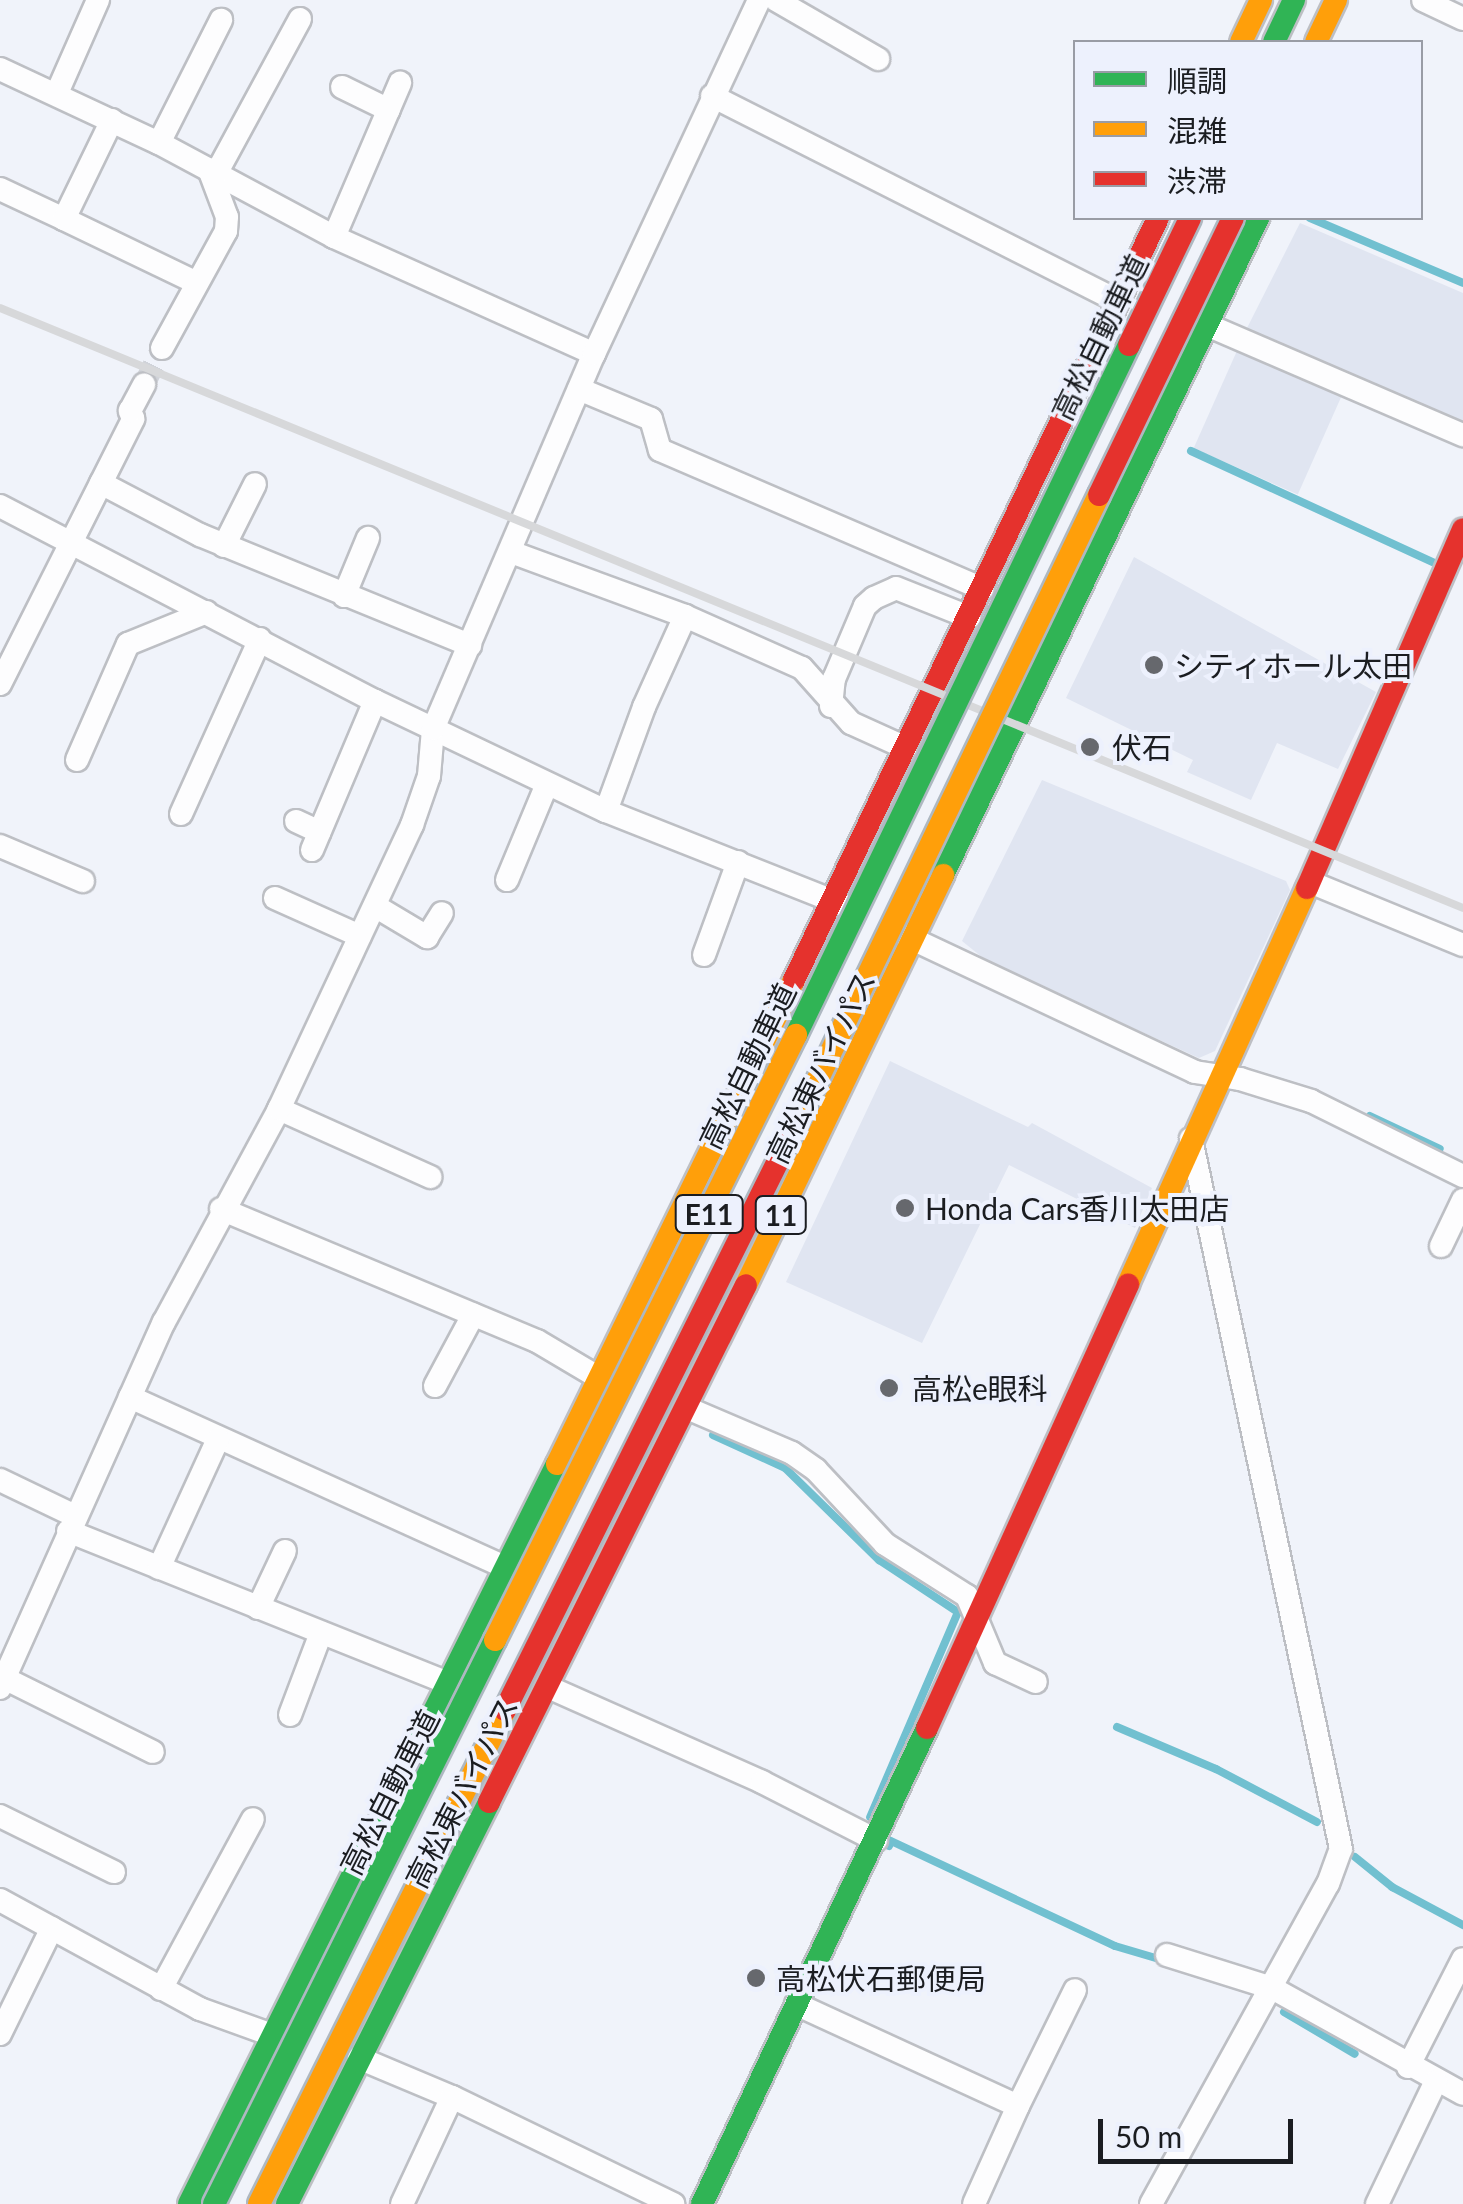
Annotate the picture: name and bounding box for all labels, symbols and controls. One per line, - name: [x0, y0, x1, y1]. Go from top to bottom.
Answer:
- legend: [1073, 40, 1423, 220]
- text: 順調: [1167, 62, 1227, 98]
- text: 混雑: [1167, 112, 1227, 148]
- text: 渋滞: [1167, 162, 1227, 198]
- street label: 高松自動車道: [1043, 248, 1155, 426]
- place label: シティホール太田: [1174, 647, 1414, 683]
- marker: シティホール太田: [1143, 654, 1165, 676]
- place label: 伏石: [1112, 729, 1172, 765]
- marker: 伏石: [1077, 734, 1103, 760]
- street label: 高松東バイパス: [758, 965, 882, 1169]
- street label: 高松自動車道: [691, 977, 803, 1155]
- place label: Honda Cars香川太田店: [925, 1190, 1229, 1226]
- road number: E11: [674, 1191, 744, 1237]
- road number: 11: [754, 1192, 808, 1238]
- marker: Honda Cars香川太田店: [894, 1197, 916, 1219]
- place label: 高松e眼科: [912, 1370, 1048, 1406]
- marker: 高松e眼科: [876, 1375, 902, 1401]
- street label: 高松東バイパス: [397, 1690, 525, 1894]
- street label: 高松自動車道: [332, 1704, 446, 1880]
- place label: 高松伏石郵便局: [776, 1960, 986, 1996]
- marker: 高松伏石郵便局: [745, 1967, 767, 1989]
- scale bar: [1103, 2099, 1298, 2161]
- text: 50 m: [1115, 2118, 1182, 2154]

